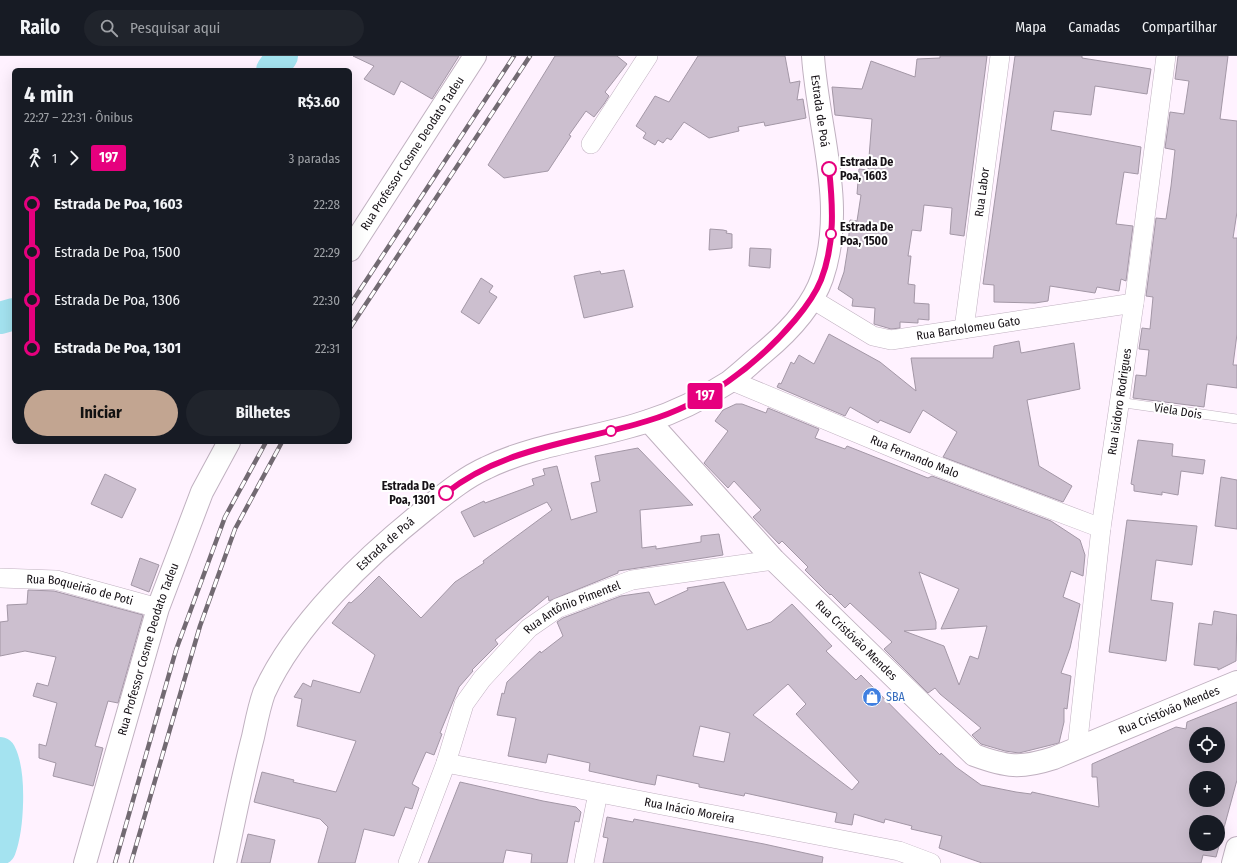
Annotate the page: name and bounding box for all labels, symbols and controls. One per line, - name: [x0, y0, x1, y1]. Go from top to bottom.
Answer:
- search box: [84, 10, 364, 46]
- text: Railo: [20, 16, 60, 39]
- icon: search: [98, 17, 120, 39]
- text: Pesquisar aqui: [130, 19, 220, 37]
- text: Mapa: [1015, 19, 1046, 36]
- text: Camadas: [1068, 19, 1120, 36]
- text: Compartilhar: [1142, 19, 1217, 36]
- street label: Rua Professor Cosme Deodato Tadeu: [358, 74, 467, 233]
- street label: Estrada de Poá: [808, 74, 832, 148]
- text: 4 min: [24, 81, 74, 108]
- text: R$3.60: [298, 93, 340, 111]
- text: 22:27 – 22:31 · Ônibus: [24, 110, 133, 125]
- icon: walk: [24, 147, 46, 169]
- icon: forward: [63, 147, 85, 169]
- text: 197: [99, 149, 118, 166]
- text: 1: [52, 151, 57, 166]
- text: 3 paradas: [289, 151, 340, 166]
- place label: Estrada De Poa, 1603: [840, 155, 893, 183]
- marker: Estrada De Poa, 1603: [821, 161, 837, 177]
- street label: Rua Labor: [972, 166, 992, 218]
- text: Estrada De Poa, 1603: [54, 195, 183, 213]
- text: 22:28: [314, 197, 340, 212]
- place label: Estrada De Poa, 1500: [840, 220, 893, 248]
- marker: Estrada De Poa, 1500: [825, 228, 837, 240]
- text: Estrada De Poa, 1500: [54, 243, 180, 261]
- text: 22:29: [314, 245, 340, 260]
- text: Estrada De Poa, 1306: [54, 291, 180, 309]
- text: 22:30: [313, 293, 340, 308]
- street label: Rua Bartolomeu Gato: [915, 313, 1021, 343]
- text: Estrada De Poa, 1301: [54, 339, 181, 357]
- text: 22:31: [315, 341, 340, 356]
- street label: Rua Isidoro Rodrigues: [1105, 347, 1134, 456]
- line badge: 197: [682, 383, 728, 409]
- text: 197: [696, 387, 714, 404]
- button: Iniciar: [24, 390, 178, 436]
- button: Bilhetes: [186, 390, 340, 436]
- street label: Viela Dois: [1153, 400, 1203, 422]
- unlabelled marker: [605, 425, 617, 437]
- street label: Rua Fernando Malo: [868, 432, 961, 481]
- place label: Estrada De Poa, 1301: [382, 479, 435, 507]
- marker: Estrada De Poa, 1301: [438, 485, 454, 501]
- street label: Estrada de Poá: [353, 514, 417, 573]
- street label: Rua Professor Cosme Deodato Tadeu: [115, 561, 181, 737]
- street label: Rua Boqueirão de Poti: [26, 572, 135, 608]
- street label: Rua Antônio Pimentel: [520, 578, 622, 636]
- street label: Rua Cristóvão Mendes: [813, 597, 900, 683]
- street label: Rua Cristóvão Mendes: [1116, 683, 1222, 738]
- shop icon: SBA: [861, 686, 883, 708]
- place label: SBA: [886, 690, 905, 704]
- map controls: [1189, 727, 1225, 851]
- button: locate: [1189, 727, 1225, 763]
- button: +: [1189, 771, 1225, 807]
- street label: Rua Inácio Moreira: [643, 795, 736, 826]
- button: −: [1189, 815, 1225, 851]

